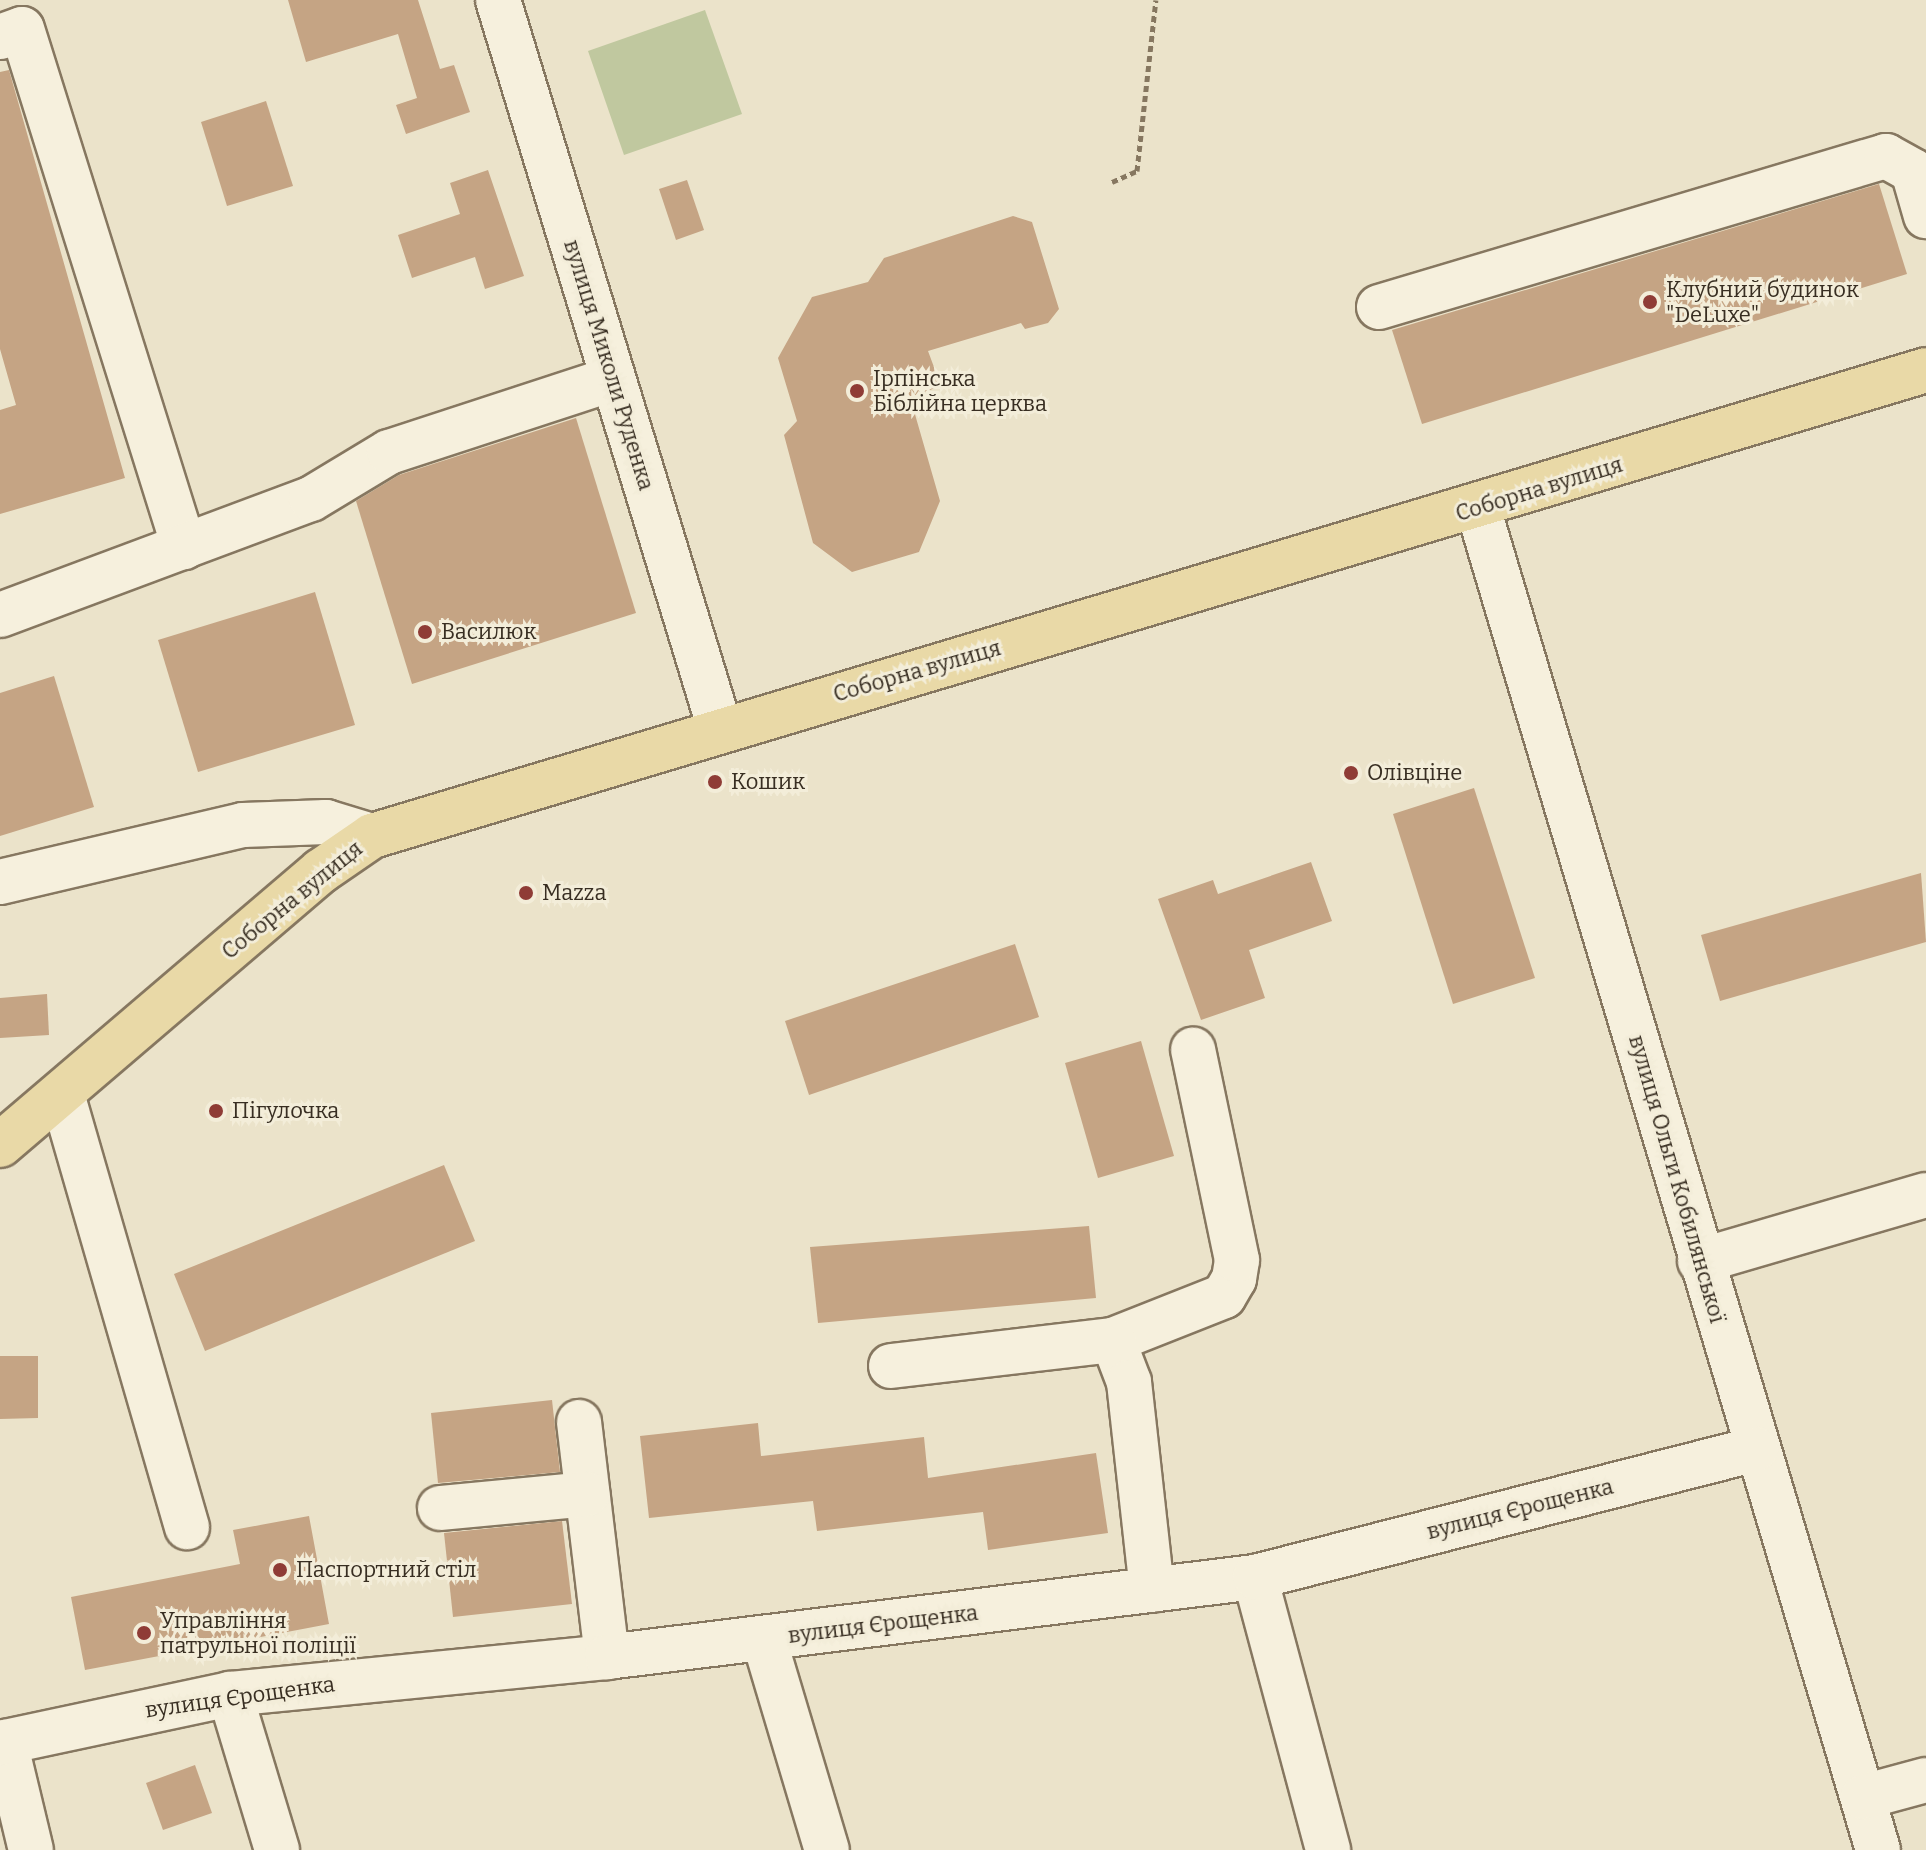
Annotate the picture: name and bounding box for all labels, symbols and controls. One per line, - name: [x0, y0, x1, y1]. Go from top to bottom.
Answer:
- street label: вулиця Миколи Руденка: [558, 236, 660, 494]
- place label: Клубний будинок "DeLuxe": [1666, 276, 1859, 328]
- marker: Клубний будинок "DeLuxe": [1641, 293, 1659, 311]
- place label: Ірпінська Біблійна церква: [873, 365, 1047, 416]
- marker: Ірпінська Біблійна церква: [848, 382, 866, 400]
- street label: Соборна вулиця: [1452, 451, 1626, 527]
- place label: Василюк: [441, 619, 536, 645]
- marker: Василюк: [416, 623, 434, 641]
- street label: Соборна вулиця: [830, 634, 1004, 708]
- place label: Олівціне: [1367, 760, 1462, 786]
- marker: Олівціне: [1342, 764, 1360, 782]
- place label: Кошик: [731, 769, 805, 795]
- marker: Кошик: [706, 773, 724, 791]
- street label: Соборна вулиця: [216, 835, 368, 965]
- place label: Mazza: [542, 880, 606, 906]
- marker: Mazza: [517, 884, 535, 902]
- street label: вулиця Ольги Кобилянської: [1623, 1032, 1731, 1326]
- place label: Пігулочка: [232, 1098, 339, 1124]
- marker: Пігулочка: [207, 1102, 225, 1120]
- street label: вулиця Єрощенка: [1424, 1473, 1616, 1545]
- place label: Паспортний стіл: [296, 1557, 476, 1583]
- marker: Паспортний стіл: [271, 1561, 289, 1579]
- street label: вулиця Єрощенка: [786, 1599, 980, 1649]
- place label: Управління патрульної поліції: [160, 1607, 356, 1658]
- marker: Управління патрульної поліції: [135, 1624, 153, 1642]
- street label: вулиця Єрощенка: [143, 1671, 337, 1723]

